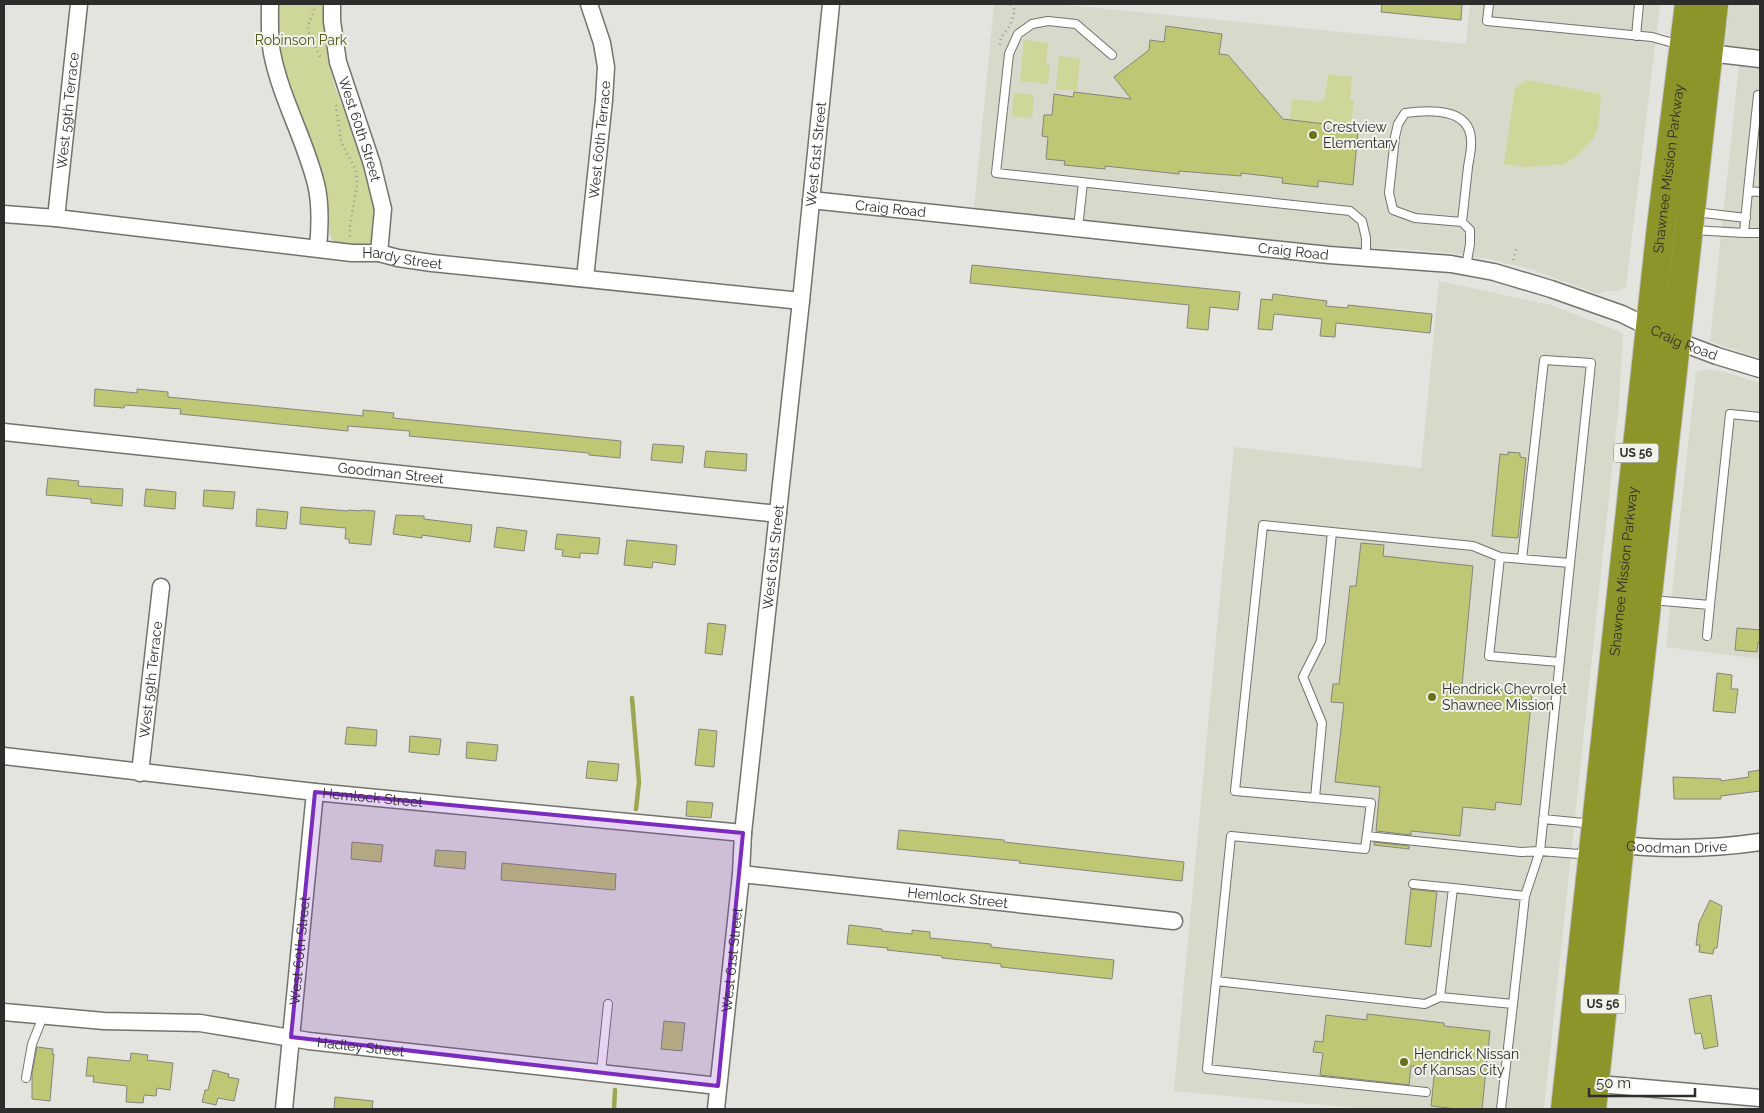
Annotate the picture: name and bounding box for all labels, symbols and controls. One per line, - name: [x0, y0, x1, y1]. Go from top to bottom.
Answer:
- park label: Robinson Park: [255, 32, 348, 48]
- street label: West 59th Terrace: [53, 51, 82, 170]
- street label: West 60th Street: [335, 75, 384, 183]
- street label: West 60th Terrace: [586, 80, 613, 200]
- street label: Shawnee Mission Parkway: [1650, 83, 1687, 254]
- street label: West 61st Street: [803, 101, 829, 207]
- place label: Crestview Elementary: [1323, 119, 1398, 151]
- marker: Crestview Elementary: [1307, 129, 1319, 141]
- street label: Craig Road: [854, 197, 927, 220]
- street label: Craig Road: [1257, 240, 1329, 263]
- street label: Hardy Street: [362, 245, 443, 272]
- street label: Craig Road: [1648, 321, 1720, 363]
- road number: US 56: [1614, 443, 1658, 462]
- street label: Goodman Street: [337, 459, 445, 487]
- street label: Shawnee Mission Parkway: [1606, 485, 1641, 657]
- street label: West 61st Street: [759, 503, 787, 610]
- street label: West 59th Terrace: [136, 620, 165, 739]
- place label: Hendrick Chevrolet Shawnee Mission: [1442, 681, 1567, 713]
- marker: Hendrick Chevrolet Shawnee Mission: [1426, 691, 1438, 703]
- street label: Hemlock Street: [322, 785, 424, 810]
- street label: Goodman Drive: [1626, 838, 1728, 856]
- street label: Hemlock Street: [907, 884, 1009, 911]
- street label: West 60th Street: [286, 895, 313, 1006]
- street label: West 61st Street: [718, 906, 745, 1013]
- road number: US 56: [1580, 994, 1626, 1014]
- street label: Hadley Street: [316, 1034, 406, 1060]
- place label: Hendrick Nissan of Kansas City: [1414, 1046, 1519, 1078]
- marker: Hendrick Nissan of Kansas City: [1398, 1056, 1410, 1068]
- scale bar: [1589, 1066, 1695, 1098]
- text: 50 m: [1596, 1074, 1631, 1092]

